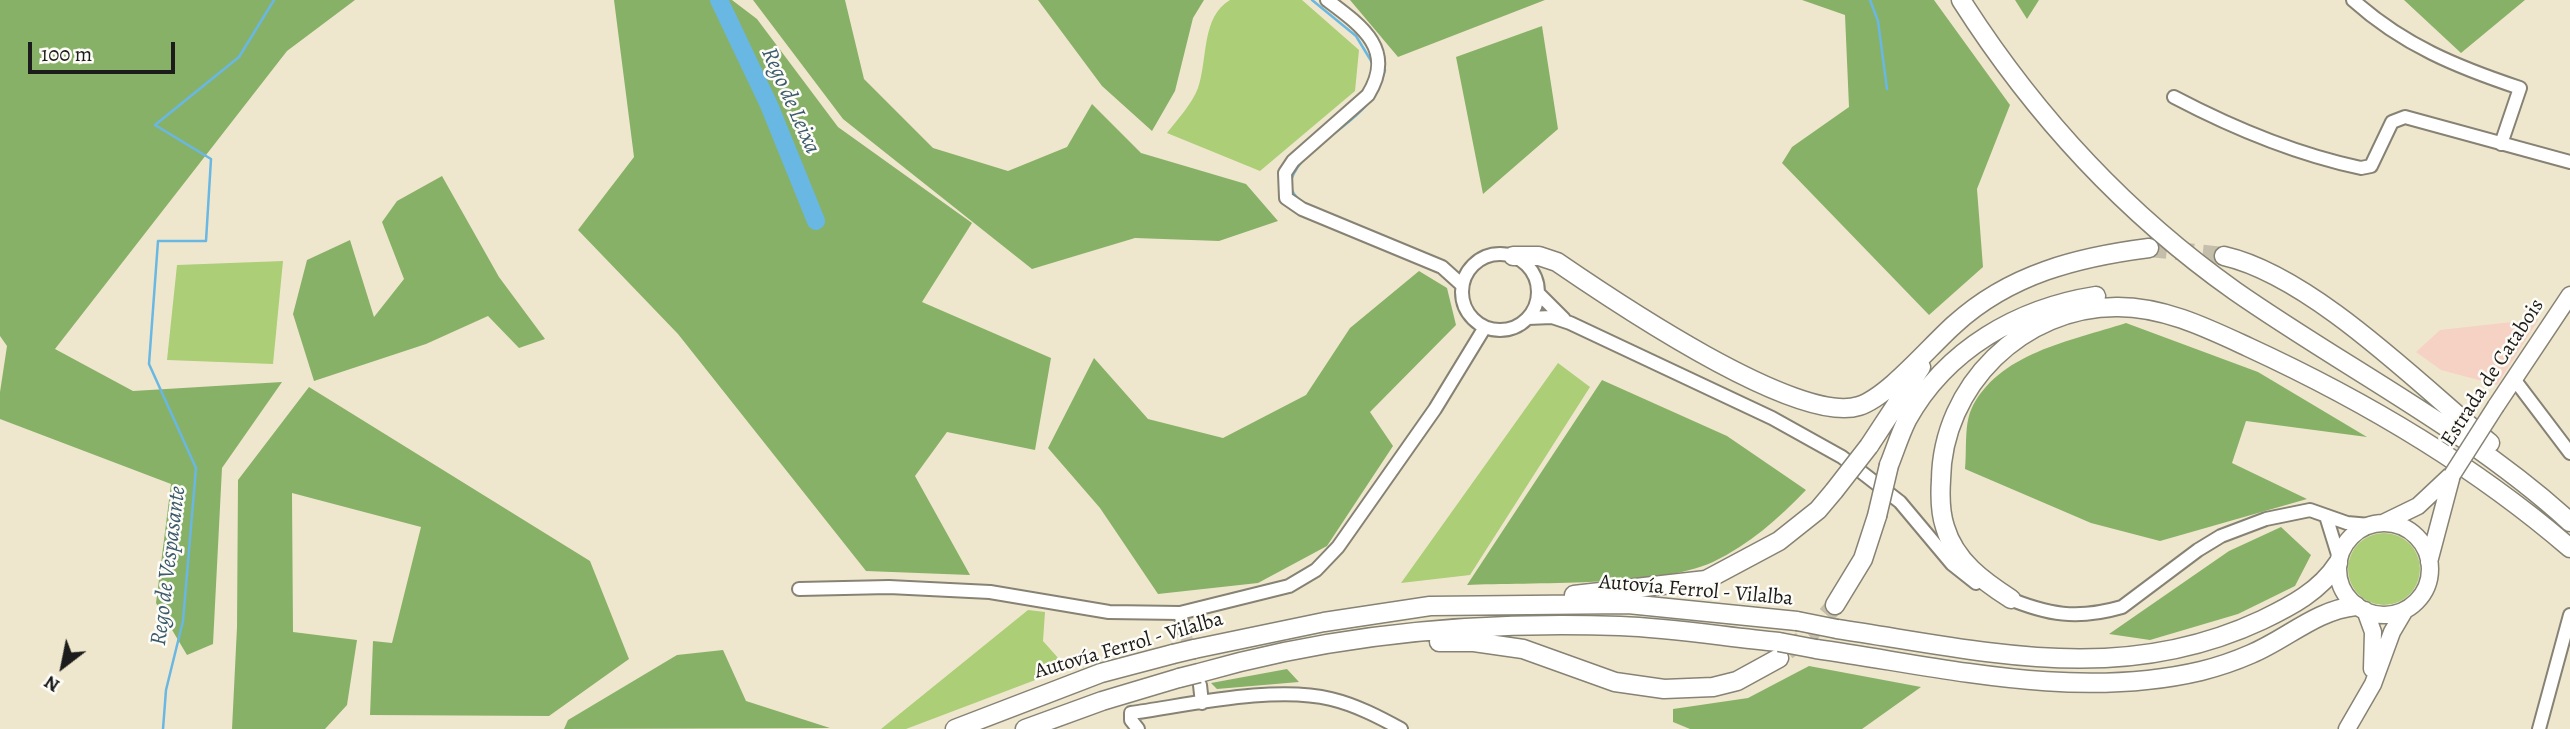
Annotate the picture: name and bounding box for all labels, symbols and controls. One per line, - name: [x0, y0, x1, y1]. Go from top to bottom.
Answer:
- scale bar: [32, 28, 178, 72]
- text: 100 m: [41, 40, 92, 68]
- water label: Rego de Leixa: [754, 44, 826, 158]
- street label: Estrada de Catabois: [2436, 295, 2550, 451]
- water label: Rego de Vespasante: [146, 485, 192, 647]
- street label: Autovía Ferrol - Vilalba: [1598, 570, 1794, 612]
- street label: Autovía Ferrol - Vilalba: [1032, 607, 1226, 685]
- north arrow: [28, 631, 98, 701]
- text: N: [39, 669, 65, 699]

